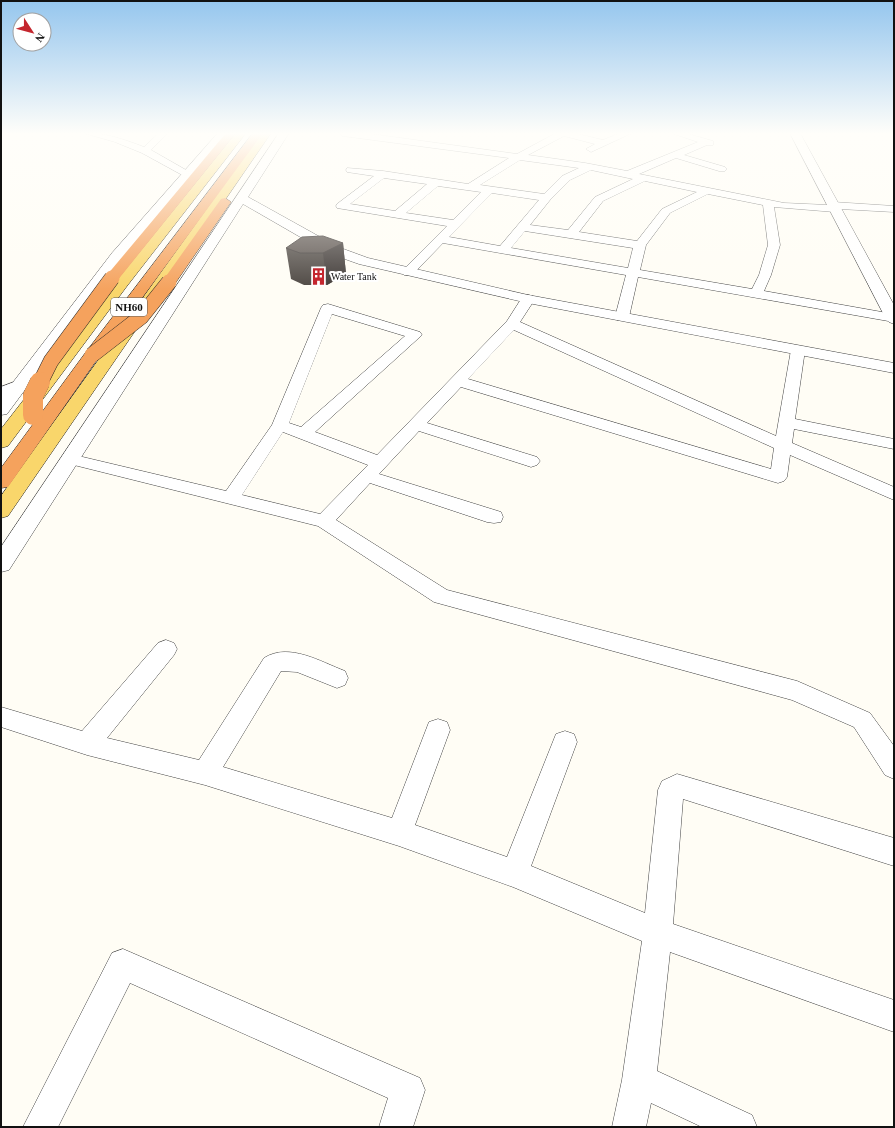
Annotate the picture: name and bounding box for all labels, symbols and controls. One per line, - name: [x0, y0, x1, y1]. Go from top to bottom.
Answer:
- north arrow: [12, 12, 52, 52]
- text: N: [33, 31, 47, 45]
- building icon: Water Tank: [308, 266, 328, 286]
- place label: Water Tank: [331, 271, 377, 282]
- road number: NH60: [111, 298, 147, 316]

